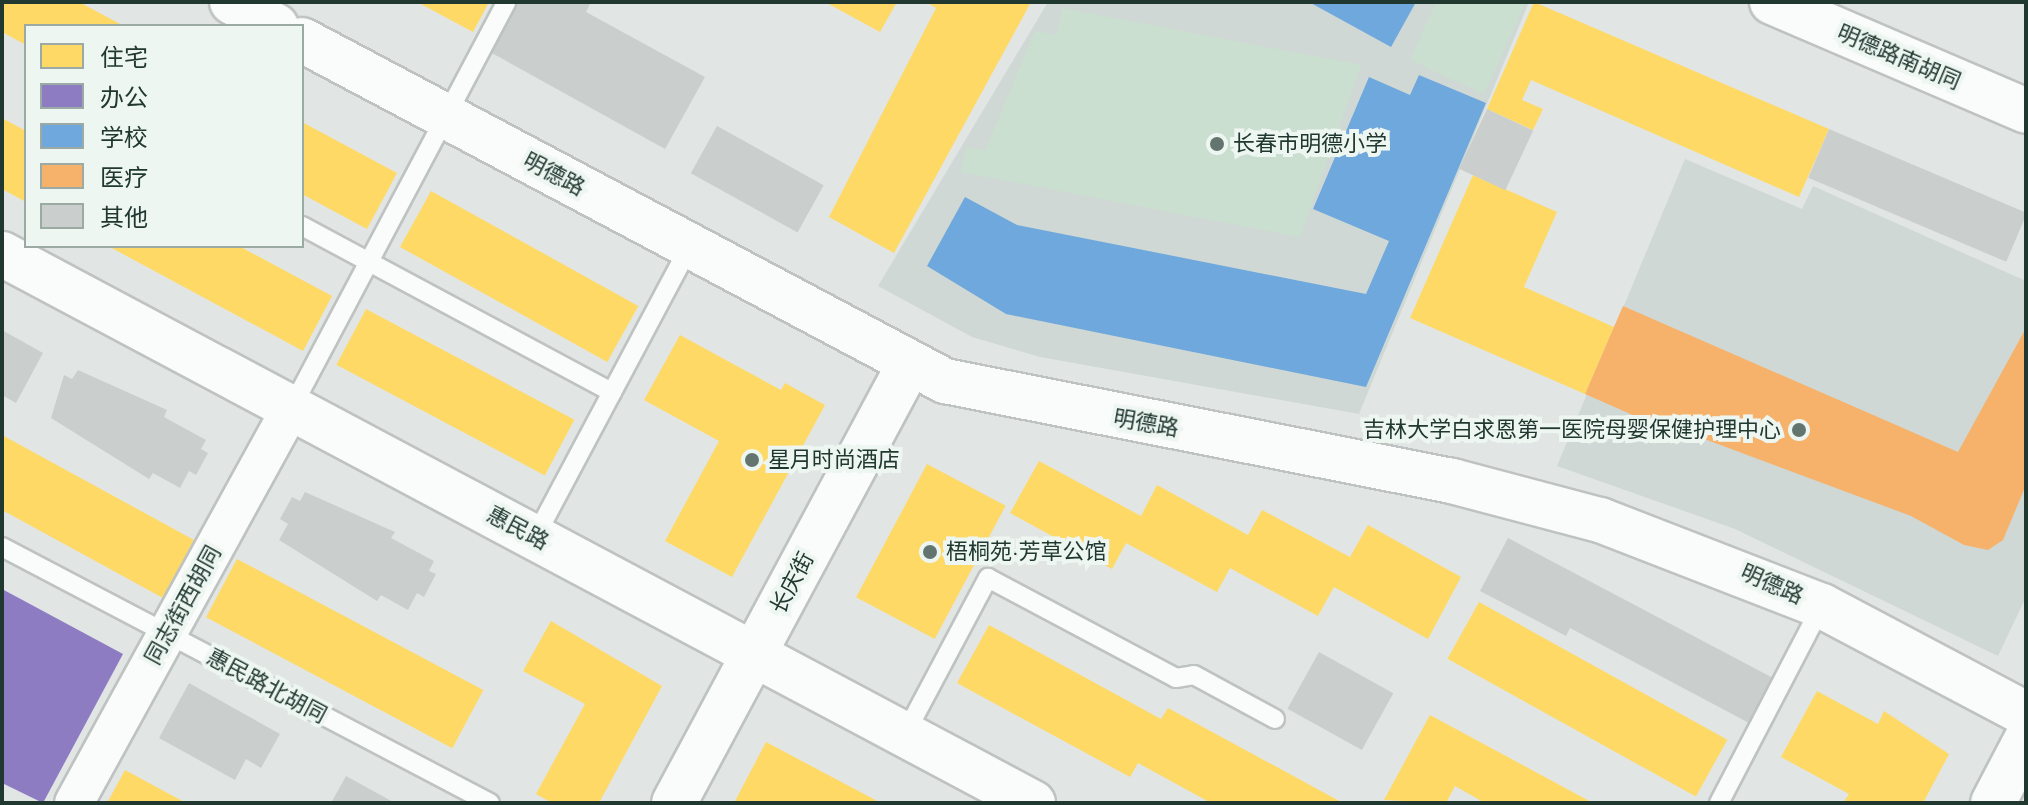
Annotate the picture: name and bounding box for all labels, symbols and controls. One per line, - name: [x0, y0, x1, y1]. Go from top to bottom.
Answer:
- street label: 明德路南胡同: [1833, 19, 1965, 95]
- legend: [24, 24, 304, 248]
- text: 住宅: [100, 40, 148, 75]
- text: 办公: [100, 80, 148, 115]
- text: 学校: [100, 120, 148, 155]
- place label: 长春市明德小学: [1233, 131, 1387, 157]
- marker: 长春市明德小学: [1208, 135, 1226, 153]
- street label: 明德路: [519, 147, 589, 201]
- text: 医疗: [100, 160, 148, 195]
- text: 其他: [100, 200, 148, 235]
- street label: 明德路: [1111, 404, 1181, 442]
- place label: 吉林大学白求恩第一医院母婴保健护理中心: [1363, 417, 1781, 443]
- marker: 吉林大学白求恩第一医院母婴保健护理中心: [1788, 419, 1810, 441]
- place label: 星月时尚酒店: [768, 447, 900, 473]
- marker: 星月时尚酒店: [743, 451, 761, 469]
- street label: 惠民路: [483, 501, 553, 555]
- place label: 梧桐苑·芳草公馆: [946, 539, 1107, 565]
- street label: 同志街西胡同: [139, 541, 227, 669]
- marker: 梧桐苑·芳草公馆: [921, 543, 939, 561]
- street label: 长庆街: [765, 548, 819, 618]
- street label: 明德路: [1736, 559, 1808, 609]
- street label: 惠民路北胡同: [203, 643, 331, 729]

